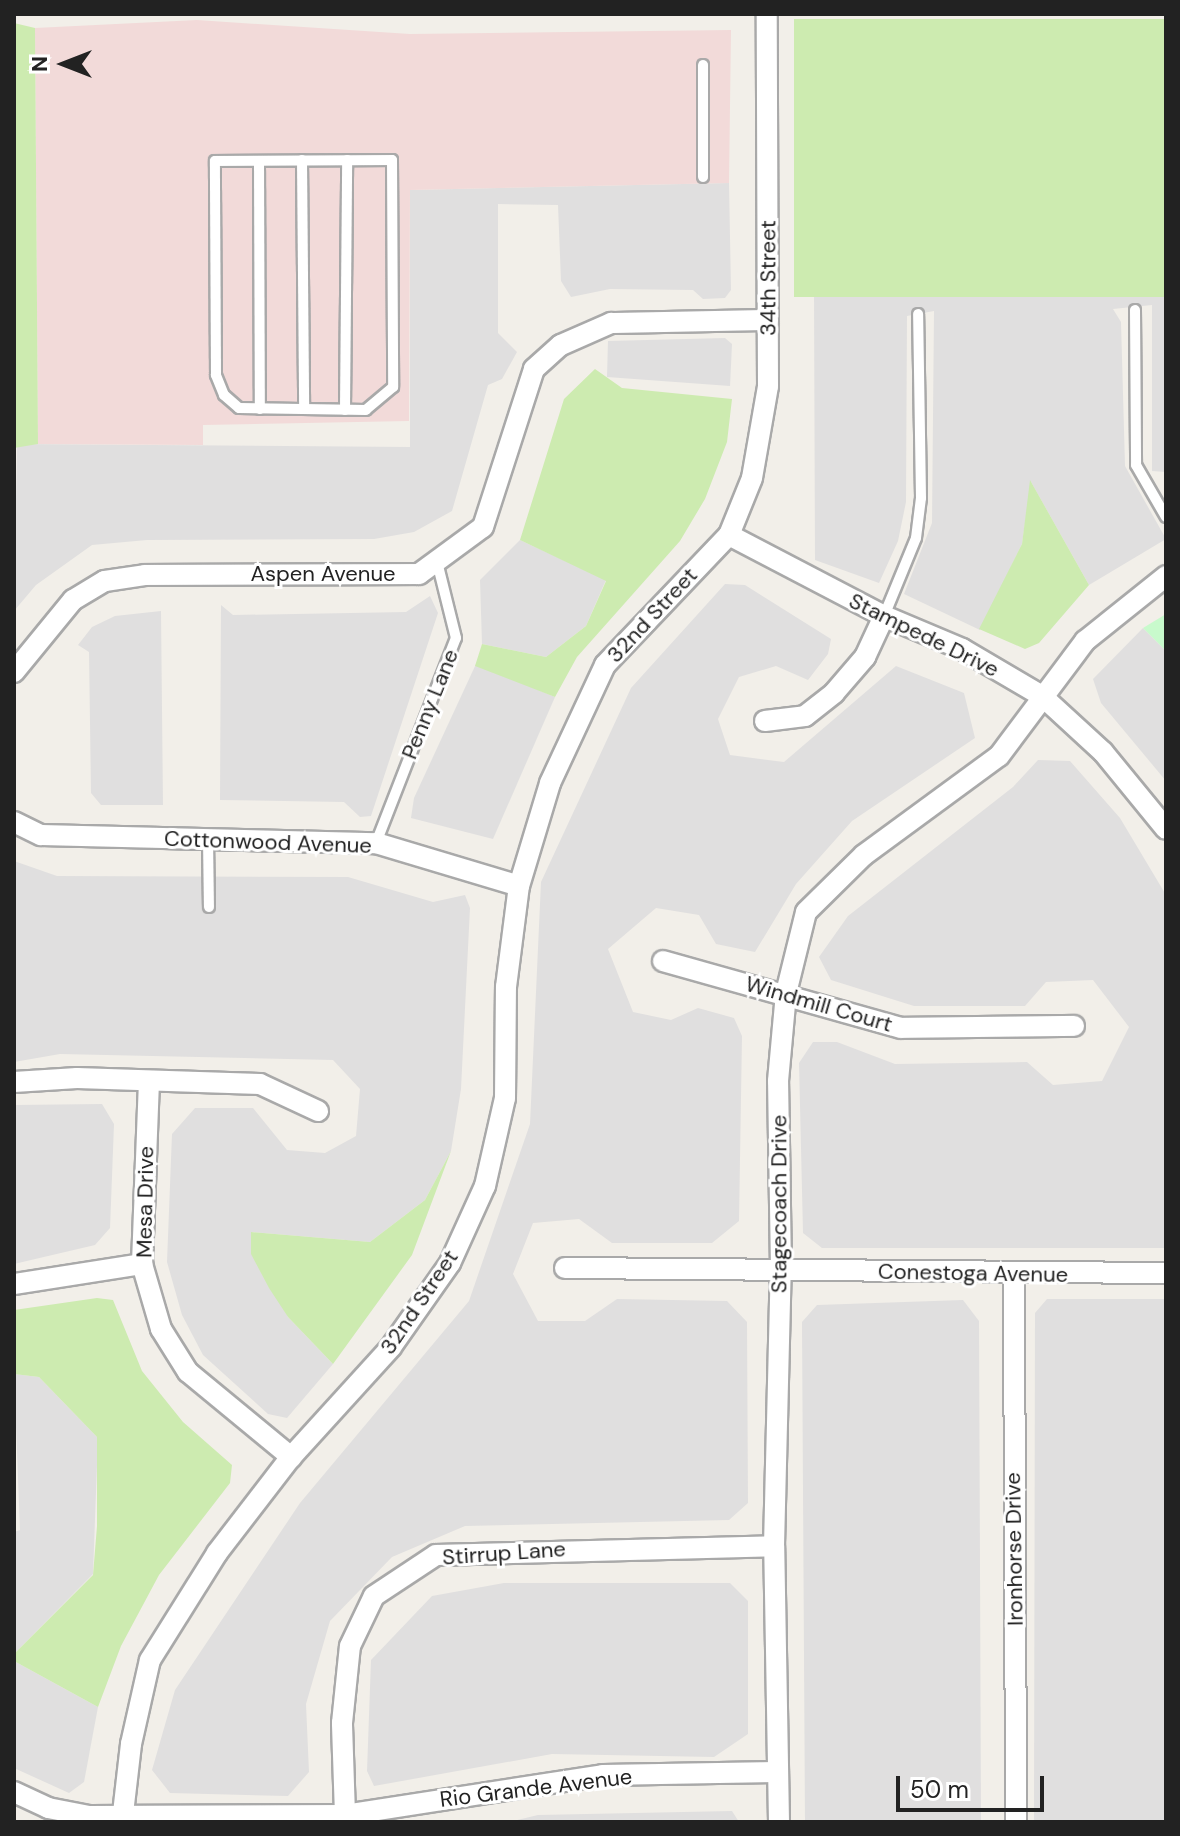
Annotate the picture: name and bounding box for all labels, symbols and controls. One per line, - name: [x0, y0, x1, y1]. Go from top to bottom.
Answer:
- north arrow: [24, 24, 104, 104]
- text: N: [25, 56, 54, 72]
- street label: 34th Street: [755, 220, 781, 336]
- street label: Aspen Avenue: [250, 561, 396, 587]
- street label: 32nd Street: [601, 562, 703, 668]
- street label: Stampede Drive: [845, 587, 1003, 683]
- street label: Penny Lane: [396, 645, 464, 763]
- street label: Cottonwood Avenue: [164, 825, 372, 859]
- street label: Windmill Court: [742, 970, 896, 1038]
- street label: Stagecoach Drive: [766, 1115, 792, 1293]
- street label: Mesa Drive: [131, 1146, 159, 1258]
- street label: 32nd Street: [374, 1245, 464, 1359]
- street label: Conestoga Avenue: [878, 1258, 1068, 1288]
- street label: Ironhorse Drive: [999, 1472, 1029, 1626]
- street label: Stirrup Lane: [441, 1536, 567, 1570]
- scale bar: [900, 1760, 1048, 1810]
- street label: Rio Grande Avenue: [438, 1763, 634, 1813]
- text: 50 m: [910, 1774, 969, 1805]

